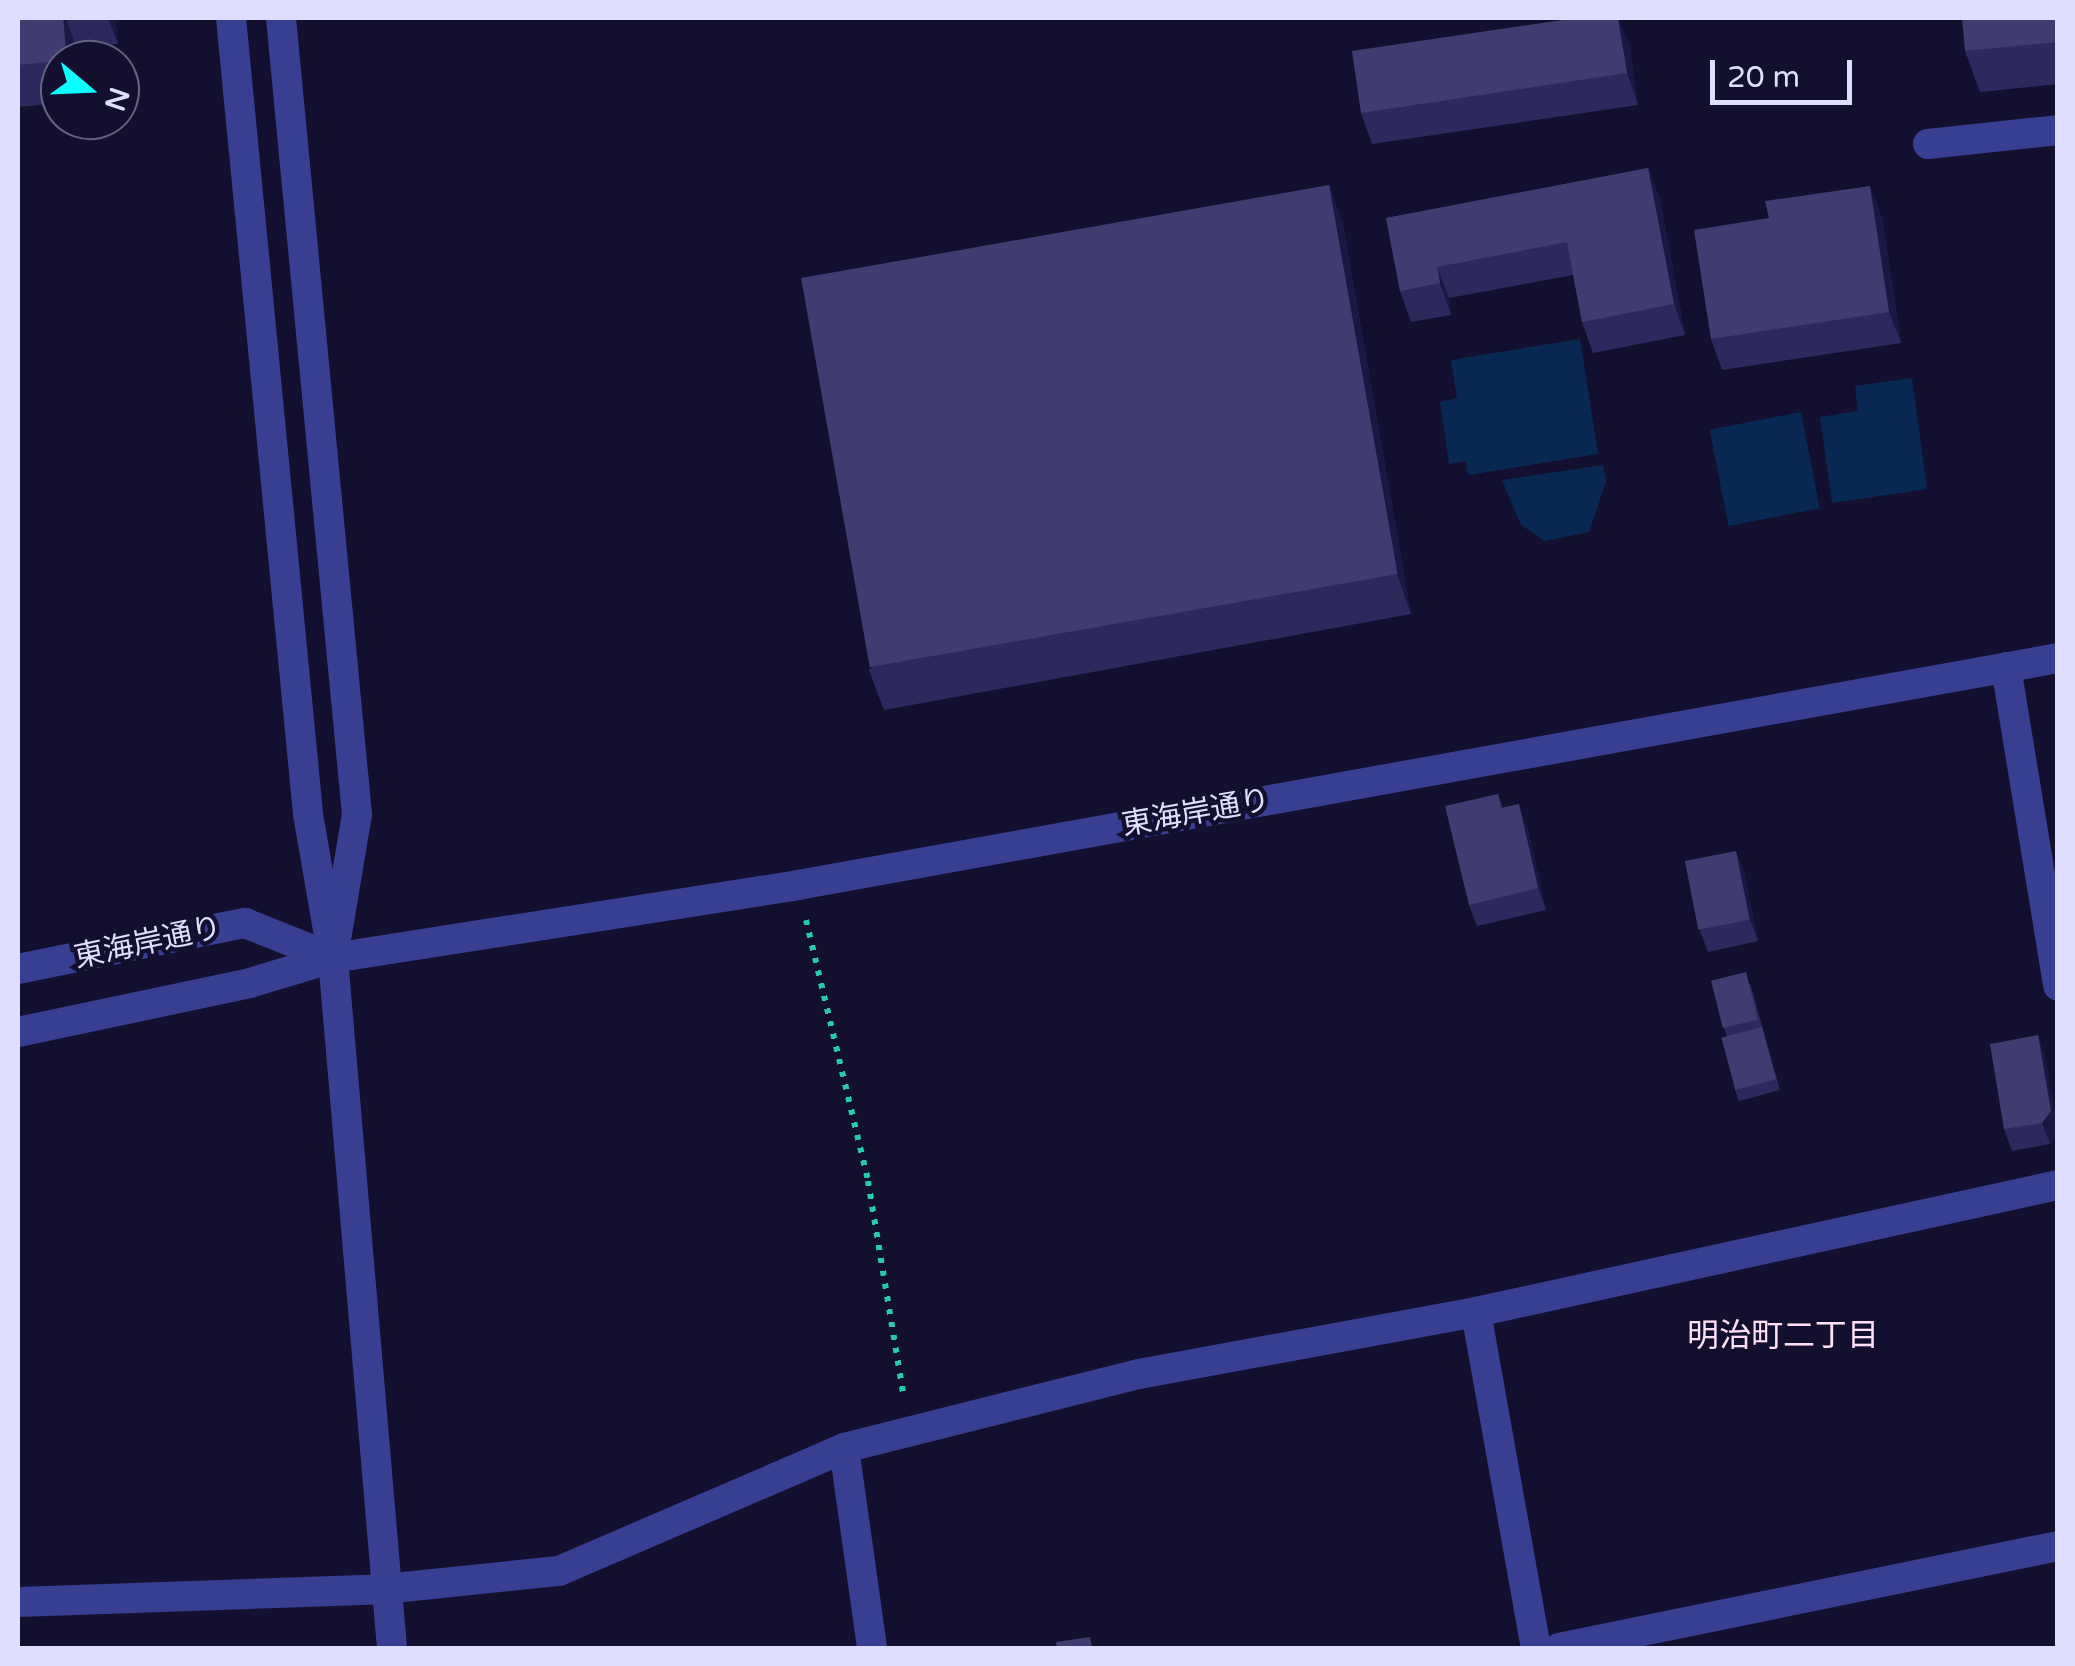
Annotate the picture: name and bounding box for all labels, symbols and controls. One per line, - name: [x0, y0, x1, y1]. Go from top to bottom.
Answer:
- north arrow: [40, 40, 140, 140]
- scale bar: [1715, 40, 1858, 102]
- text: 20 m: [1727, 59, 1800, 96]
- text: N: [97, 83, 136, 115]
- street label: 東海岸通り: [1119, 782, 1273, 844]
- street label: 東海岸通り: [71, 910, 225, 976]
- district label: 明治町二丁目: [1687, 1317, 1879, 1355]

